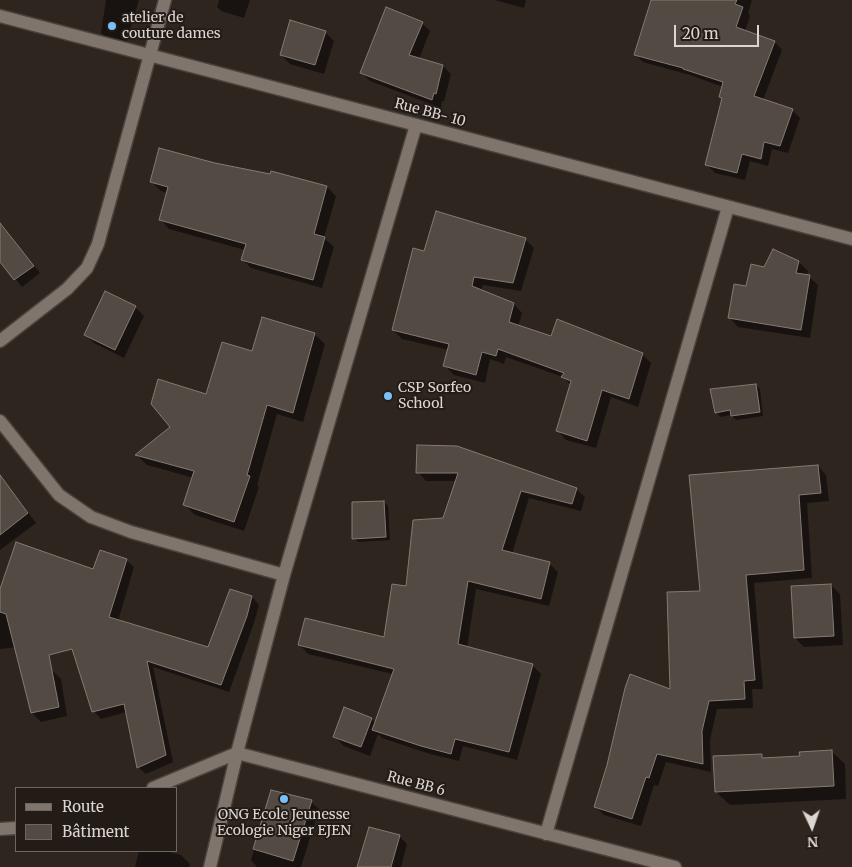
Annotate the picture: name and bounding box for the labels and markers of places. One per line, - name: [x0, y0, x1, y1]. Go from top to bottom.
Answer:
- place label: atelier de couture dames: [122, 10, 221, 42]
- marker: atelier de couture dames: [106, 20, 118, 32]
- place label: CSP Sorfeo School: [398, 380, 471, 412]
- marker: CSP Sorfeo School: [382, 390, 394, 402]
- marker: ONG Ecole Jeunesse Ecologie Niger EJEN: [278, 793, 290, 805]
- place label: ONG Ecole Jeunesse Ecologie Niger EJEN: [217, 807, 351, 840]

